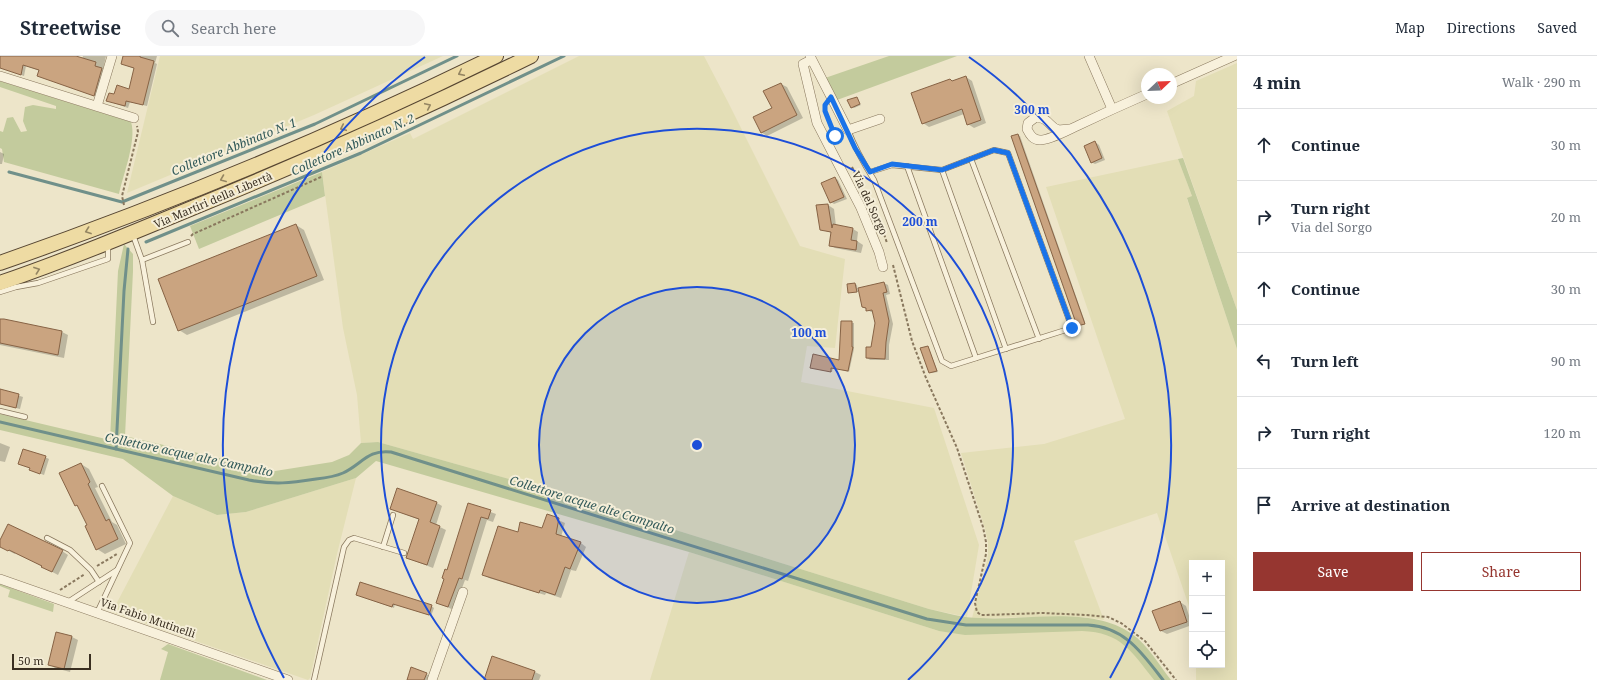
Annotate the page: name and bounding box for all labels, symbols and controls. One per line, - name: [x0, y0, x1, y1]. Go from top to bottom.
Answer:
- search box: [145, 10, 425, 46]
- text: Streetwise: [20, 15, 121, 41]
- icon: search: [159, 17, 181, 39]
- text: Search here: [191, 18, 276, 38]
- text: Map: [1395, 18, 1425, 37]
- text: Directions: [1447, 18, 1515, 37]
- text: Saved: [1537, 18, 1577, 37]
- one-way arrow: [458, 68, 465, 76]
- north arrow: [1141, 68, 1177, 104]
- text: 4 min: [1253, 71, 1301, 94]
- text: Walk · 290 m: [1502, 73, 1581, 91]
- text: 300 m: [1014, 101, 1050, 118]
- one-way arrow: [423, 103, 431, 111]
- water label: Collettore Abbinato N. 2: [288, 109, 418, 179]
- water label: Collettore Abbinato N. 1: [169, 114, 299, 179]
- one-way arrow: [340, 123, 347, 131]
- route start: [826, 127, 844, 145]
- icon: ahead: [1253, 134, 1275, 156]
- text: Continue: [1291, 135, 1360, 155]
- text: 30 m: [1551, 136, 1581, 154]
- street label: Via Martiri della Libertà: [151, 168, 274, 231]
- street label: Via del Sorgo: [849, 168, 892, 237]
- one-way arrow: [220, 174, 227, 182]
- text: Turn right: [1291, 198, 1370, 218]
- icon: right: [1253, 206, 1275, 228]
- text: 20 m: [1551, 208, 1581, 226]
- text: 200 m: [902, 213, 938, 230]
- text: Via del Sorgo: [1291, 218, 1372, 236]
- one-way arrow: [84, 227, 91, 235]
- one-way arrow: [33, 266, 40, 274]
- icon: ahead: [1253, 278, 1275, 300]
- text: Continue: [1291, 279, 1360, 299]
- text: 30 m: [1551, 280, 1581, 298]
- route end: [1063, 319, 1081, 337]
- text: 100 m: [791, 324, 827, 341]
- icon: left: [1253, 350, 1275, 372]
- text: Turn left: [1291, 351, 1359, 371]
- text: 90 m: [1551, 352, 1581, 370]
- icon: right: [1253, 422, 1275, 444]
- text: Turn right: [1291, 423, 1370, 443]
- text: 120 m: [1544, 424, 1581, 442]
- water label: Collettore acque alte Campalto: [103, 428, 275, 481]
- centre of rings: [690, 438, 704, 452]
- water label: Collettore acque alte Campalto: [508, 471, 677, 538]
- icon: arrive: [1253, 494, 1275, 516]
- text: Arrive at destination: [1291, 495, 1450, 515]
- button: Save: [1253, 552, 1413, 591]
- button: Share: [1421, 552, 1581, 591]
- map controls: [1189, 560, 1225, 668]
- button: +: [1189, 560, 1225, 596]
- street label: Via Fabio Mutinelli: [99, 594, 198, 641]
- button: −: [1189, 596, 1225, 632]
- button: locate: [1189, 632, 1225, 668]
- scale bar: [12, 652, 91, 671]
- text: 50 m: [18, 653, 44, 668]

